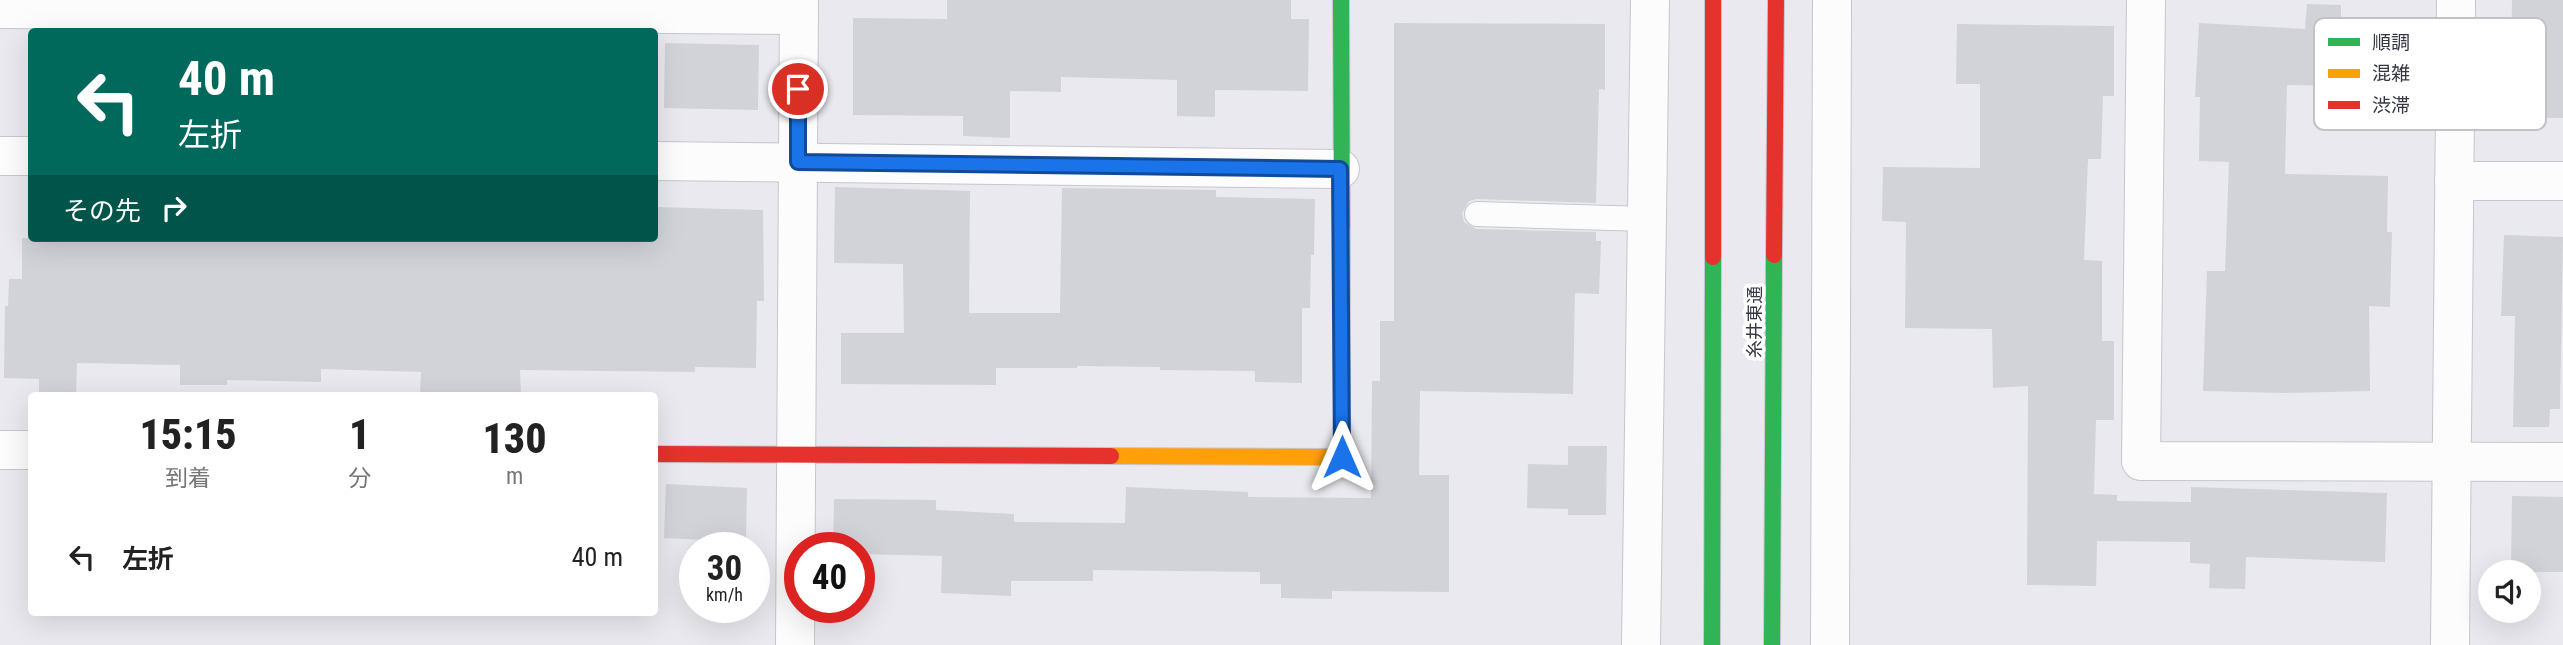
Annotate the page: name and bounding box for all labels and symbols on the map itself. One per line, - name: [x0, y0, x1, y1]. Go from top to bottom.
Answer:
- legend: [2314, 18, 2546, 130]
- text: 順調: [2372, 31, 2410, 54]
- pin: [768, 59, 828, 119]
- text: 混雑: [2372, 62, 2410, 85]
- text: 渋滞: [2372, 94, 2410, 117]
- street label: 糸井東通: [1744, 286, 1765, 358]
- position arrow: [1305, 420, 1379, 494]
- speed limit sign: 40: [784, 532, 875, 623]

